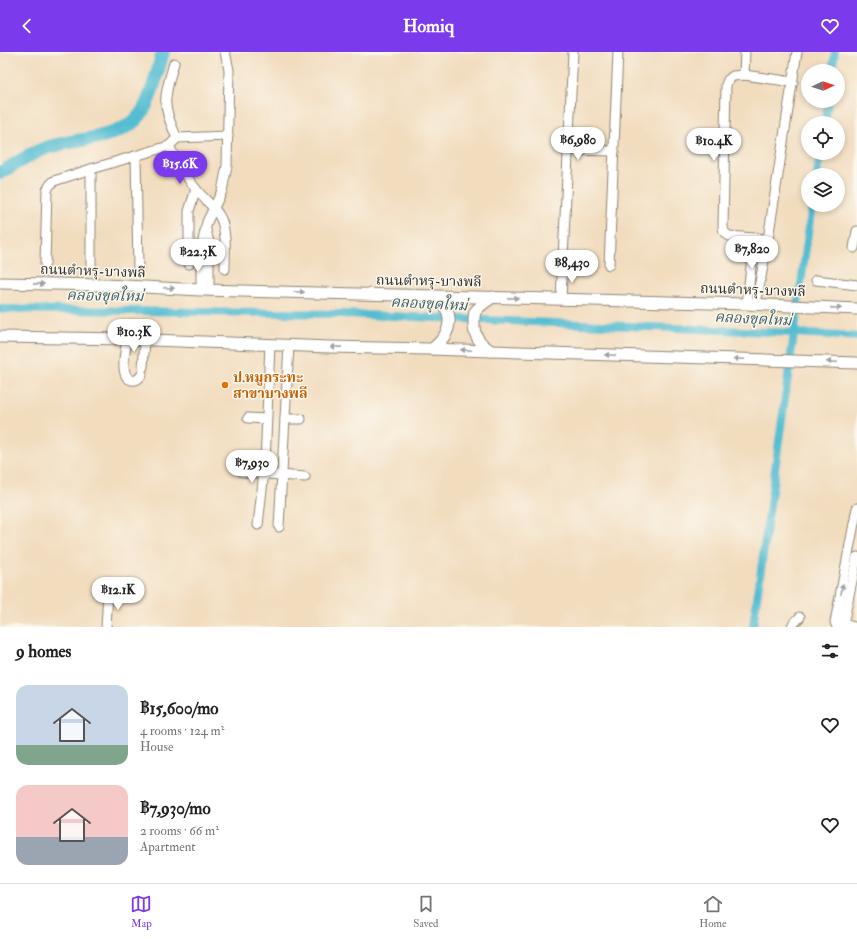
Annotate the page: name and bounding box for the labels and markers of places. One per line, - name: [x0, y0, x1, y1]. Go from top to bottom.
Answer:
- pin: ฿6,980: [545, 127, 611, 161]
- pin: ฿10.4K: [681, 128, 747, 162]
- pin: ฿15.6K: [147, 151, 213, 185]
- pin: ฿7,820: [719, 236, 785, 270]
- pin: ฿22.3K: [165, 239, 231, 273]
- pin: ฿8,430: [539, 250, 605, 284]
- pin: ฿10.3K: [101, 319, 167, 353]
- place label: ป.หมูกระทะ สาขาบางพลี: [233, 369, 308, 402]
- marker: ป.หมูกระทะ สาขาบางพลี: [220, 380, 230, 390]
- pin: ฿7,930: [219, 450, 285, 484]
- pin: ฿12.1K: [85, 577, 151, 611]

